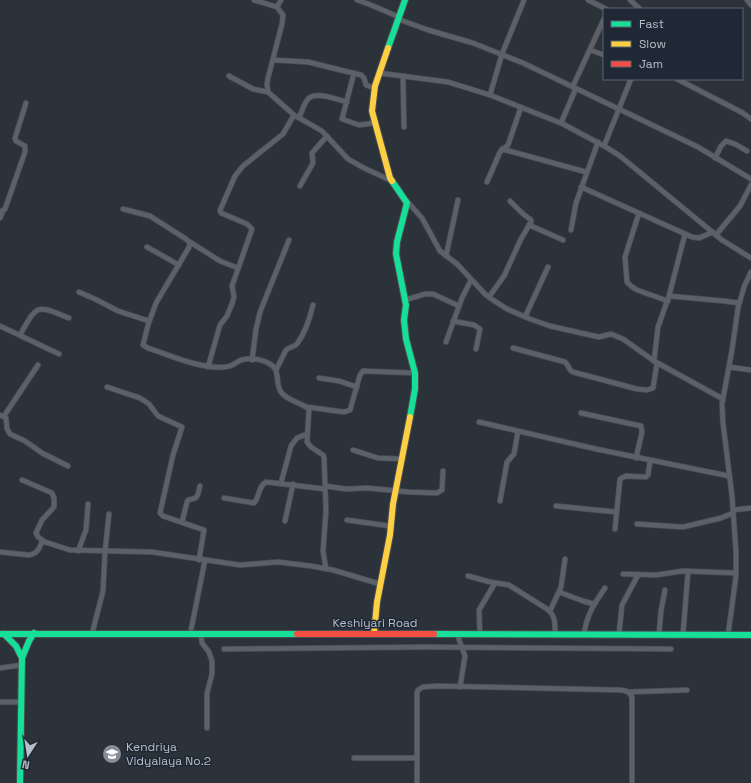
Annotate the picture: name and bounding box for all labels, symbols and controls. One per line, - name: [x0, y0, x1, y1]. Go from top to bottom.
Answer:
- legend: [603, 8, 743, 80]
- text: Fast: [639, 16, 664, 32]
- text: Slow: [639, 36, 666, 52]
- text: Jam: [639, 56, 663, 72]
- street label: Keshiyari Road: [332, 615, 418, 631]
- north arrow: [8, 735, 48, 775]
- place label: Kendriya Vidyalaya No.2: [126, 739, 211, 769]
- school or university icon: Kendriya Vidyalaya No.2: [101, 743, 123, 765]
- text: N: [21, 757, 31, 772]

